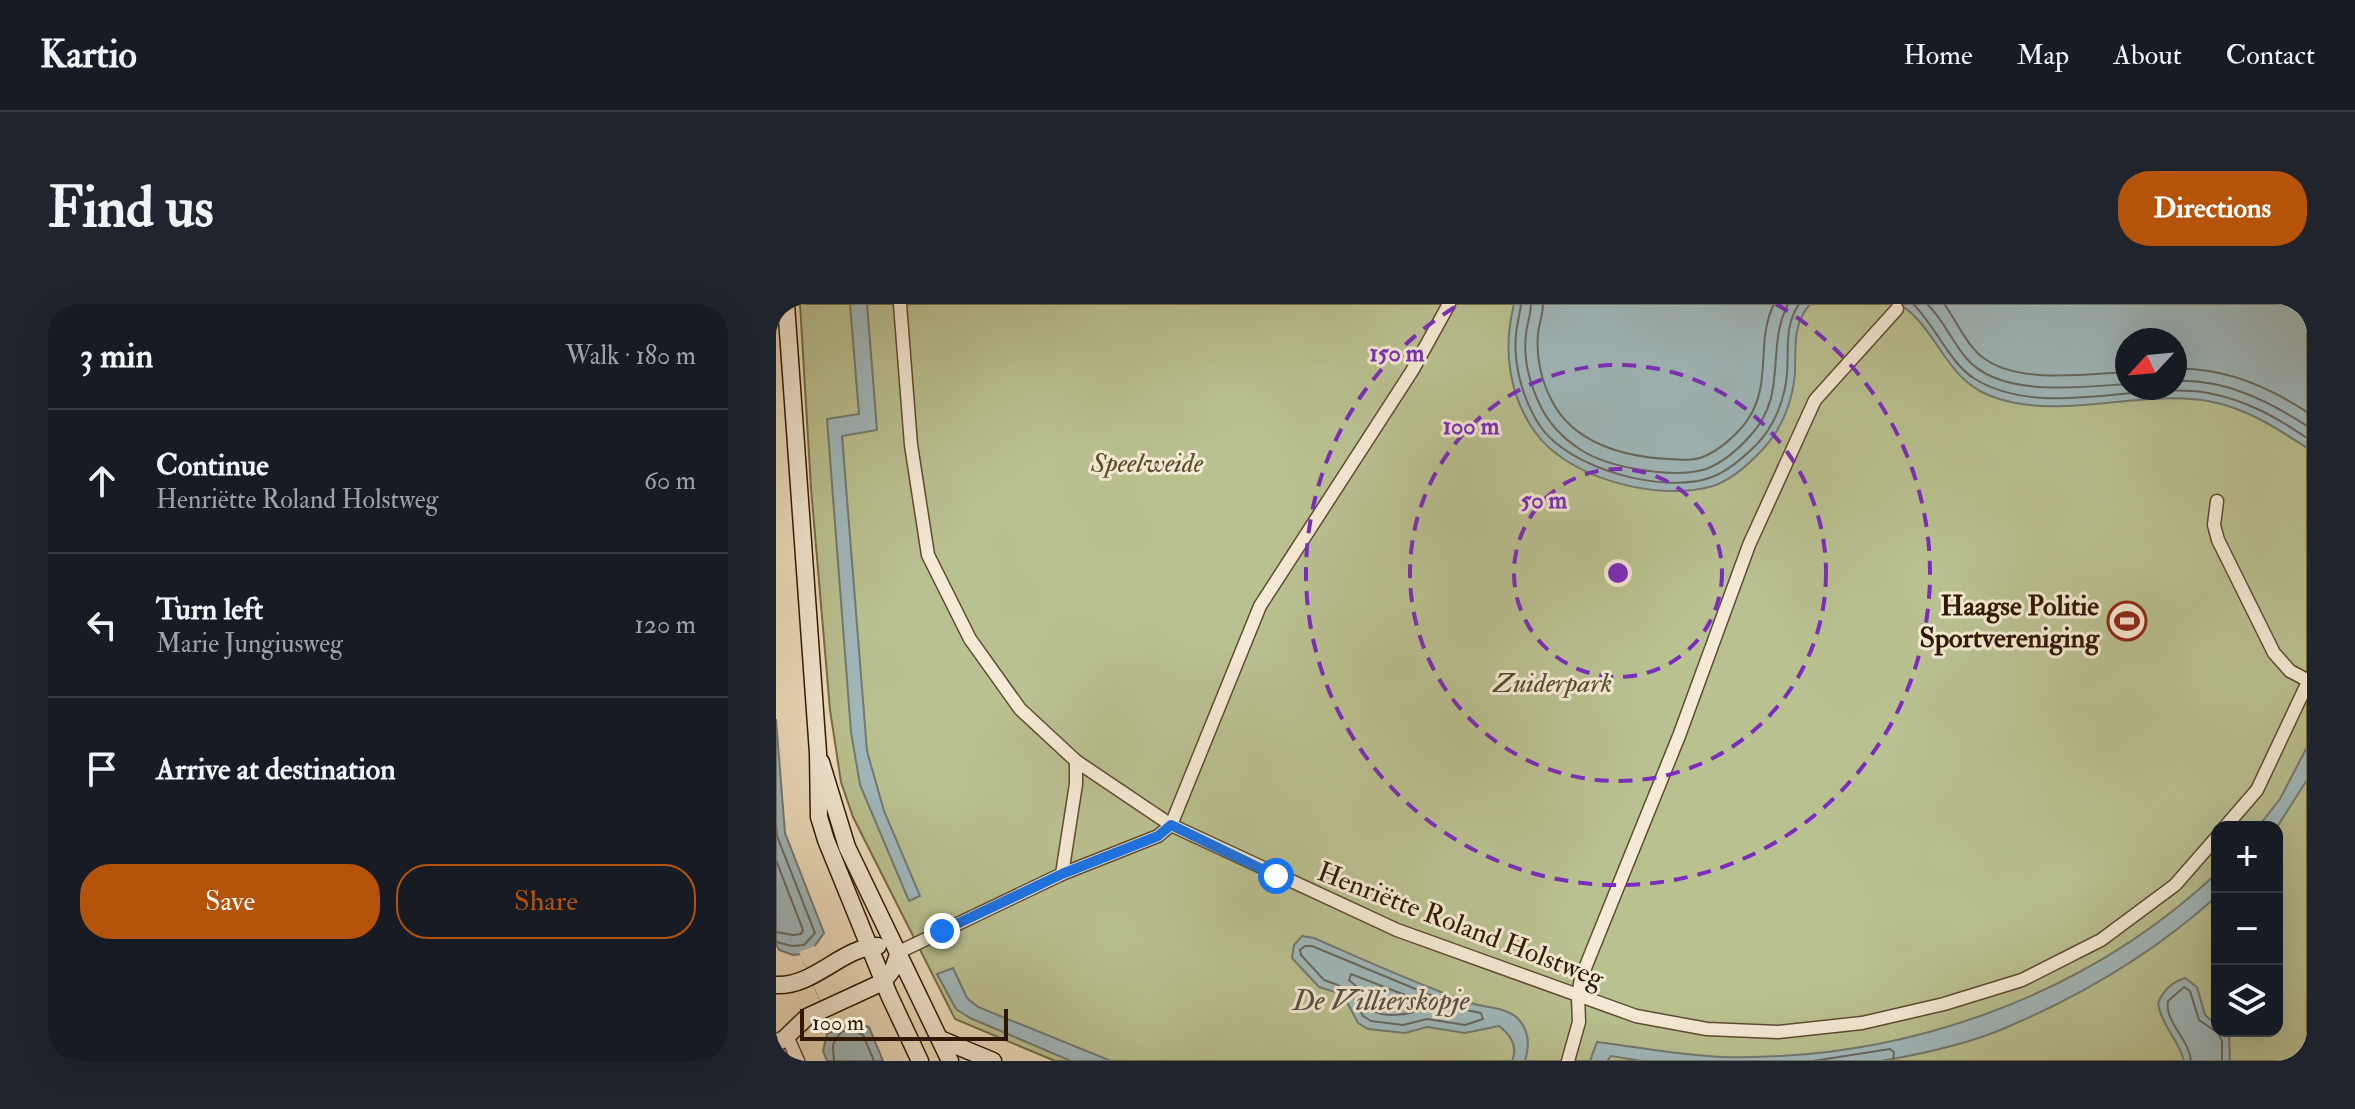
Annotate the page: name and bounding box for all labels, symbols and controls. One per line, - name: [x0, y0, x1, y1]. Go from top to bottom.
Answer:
- text: Kartio: [40, 31, 137, 79]
- text: Home: [1903, 38, 1973, 73]
- text: Map: [2017, 38, 2069, 73]
- text: About: [2113, 38, 2182, 73]
- text: Contact: [2226, 38, 2315, 73]
- button: Directions: [2118, 171, 2307, 246]
- text: Find us: [48, 173, 214, 244]
- north arrow: [2115, 328, 2187, 400]
- text: 3 min: [80, 335, 153, 378]
- text: 150 m: [1370, 338, 1425, 369]
- text: Walk · 180 m: [566, 340, 696, 372]
- text: 100 m: [1443, 411, 1500, 442]
- park label: Speelweide: [1090, 446, 1204, 481]
- text: Continue: [156, 447, 269, 484]
- icon: ahead: [80, 459, 124, 503]
- text: 60 m: [644, 465, 696, 497]
- text: Henriëtte Roland Holstweg: [156, 484, 438, 516]
- text: 50 m: [1521, 485, 1568, 516]
- centre of rings: [1604, 559, 1632, 587]
- place label: Haagse Politie Sportvereniging: [1919, 589, 2100, 656]
- text: Turn left: [156, 591, 263, 628]
- sports icon: Haagse Politie Sportvereniging: [2106, 600, 2148, 642]
- icon: left: [80, 603, 124, 647]
- text: 120 m: [635, 609, 696, 641]
- text: Marie Jungiusweg: [156, 628, 343, 660]
- park label: Zuiderpark: [1492, 666, 1612, 701]
- icon: arrive: [80, 747, 124, 791]
- text: Arrive at destination: [156, 751, 396, 788]
- map controls: [2211, 821, 2283, 1037]
- button: +: [2211, 821, 2283, 893]
- street label: Henriëtte Roland Holstweg: [1312, 855, 1610, 997]
- route start: [1258, 858, 1294, 894]
- button: Save: [80, 864, 380, 939]
- button: Share: [396, 864, 696, 939]
- button: −: [2211, 893, 2283, 965]
- route end: [924, 913, 960, 949]
- button: layers: [2211, 965, 2283, 1037]
- water label: De Villierskopje: [1292, 982, 1471, 1019]
- scale bar: [800, 1005, 1008, 1041]
- text: 100 m: [812, 1009, 864, 1037]

